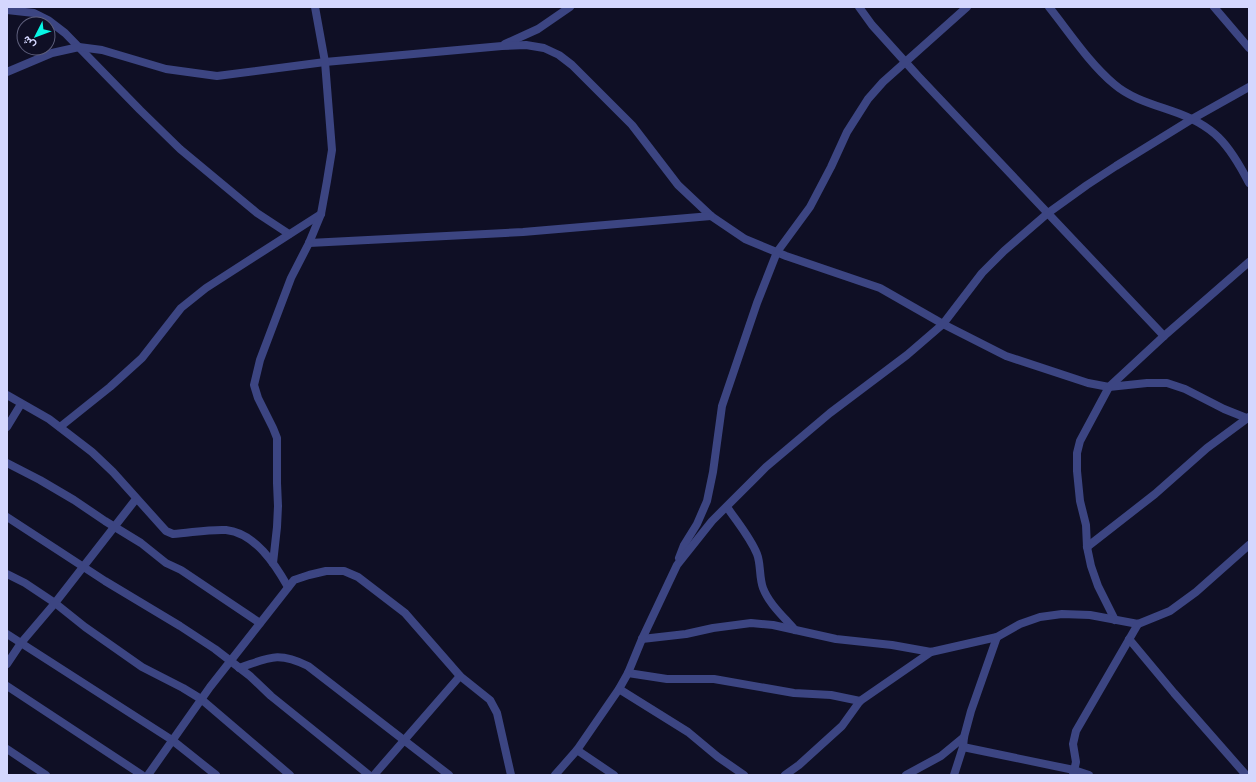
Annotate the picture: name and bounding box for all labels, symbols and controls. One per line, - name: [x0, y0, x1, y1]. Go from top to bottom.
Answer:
- north arrow: [16, 16, 56, 56]
- text: ش: [19, 33, 38, 52]

